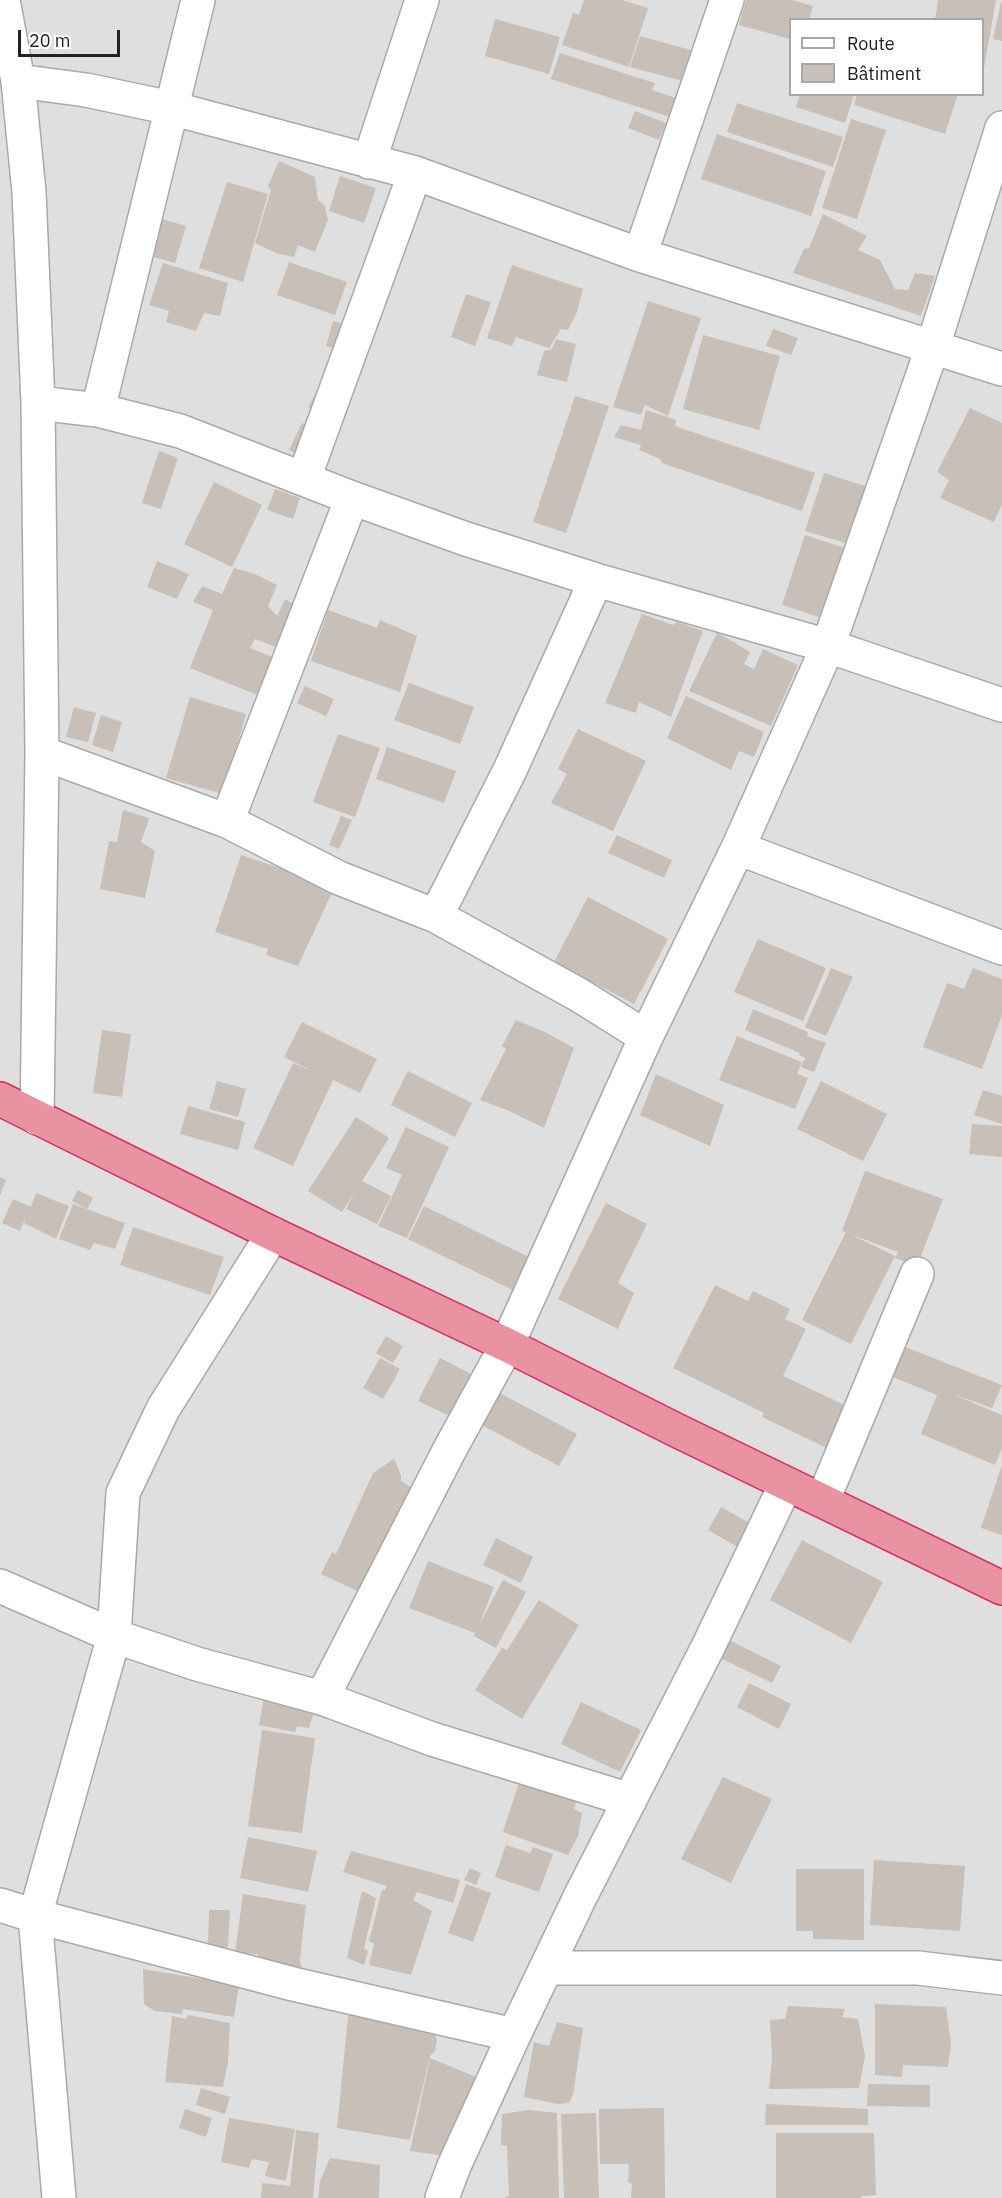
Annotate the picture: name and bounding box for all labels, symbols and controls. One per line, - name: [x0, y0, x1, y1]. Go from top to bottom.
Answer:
- scale bar: [21, 18, 123, 56]
- legend: [789, 18, 984, 96]
- text: 20 m: [29, 29, 71, 52]
- text: Route: [847, 32, 895, 55]
- text: Bâtiment: [847, 62, 921, 85]

